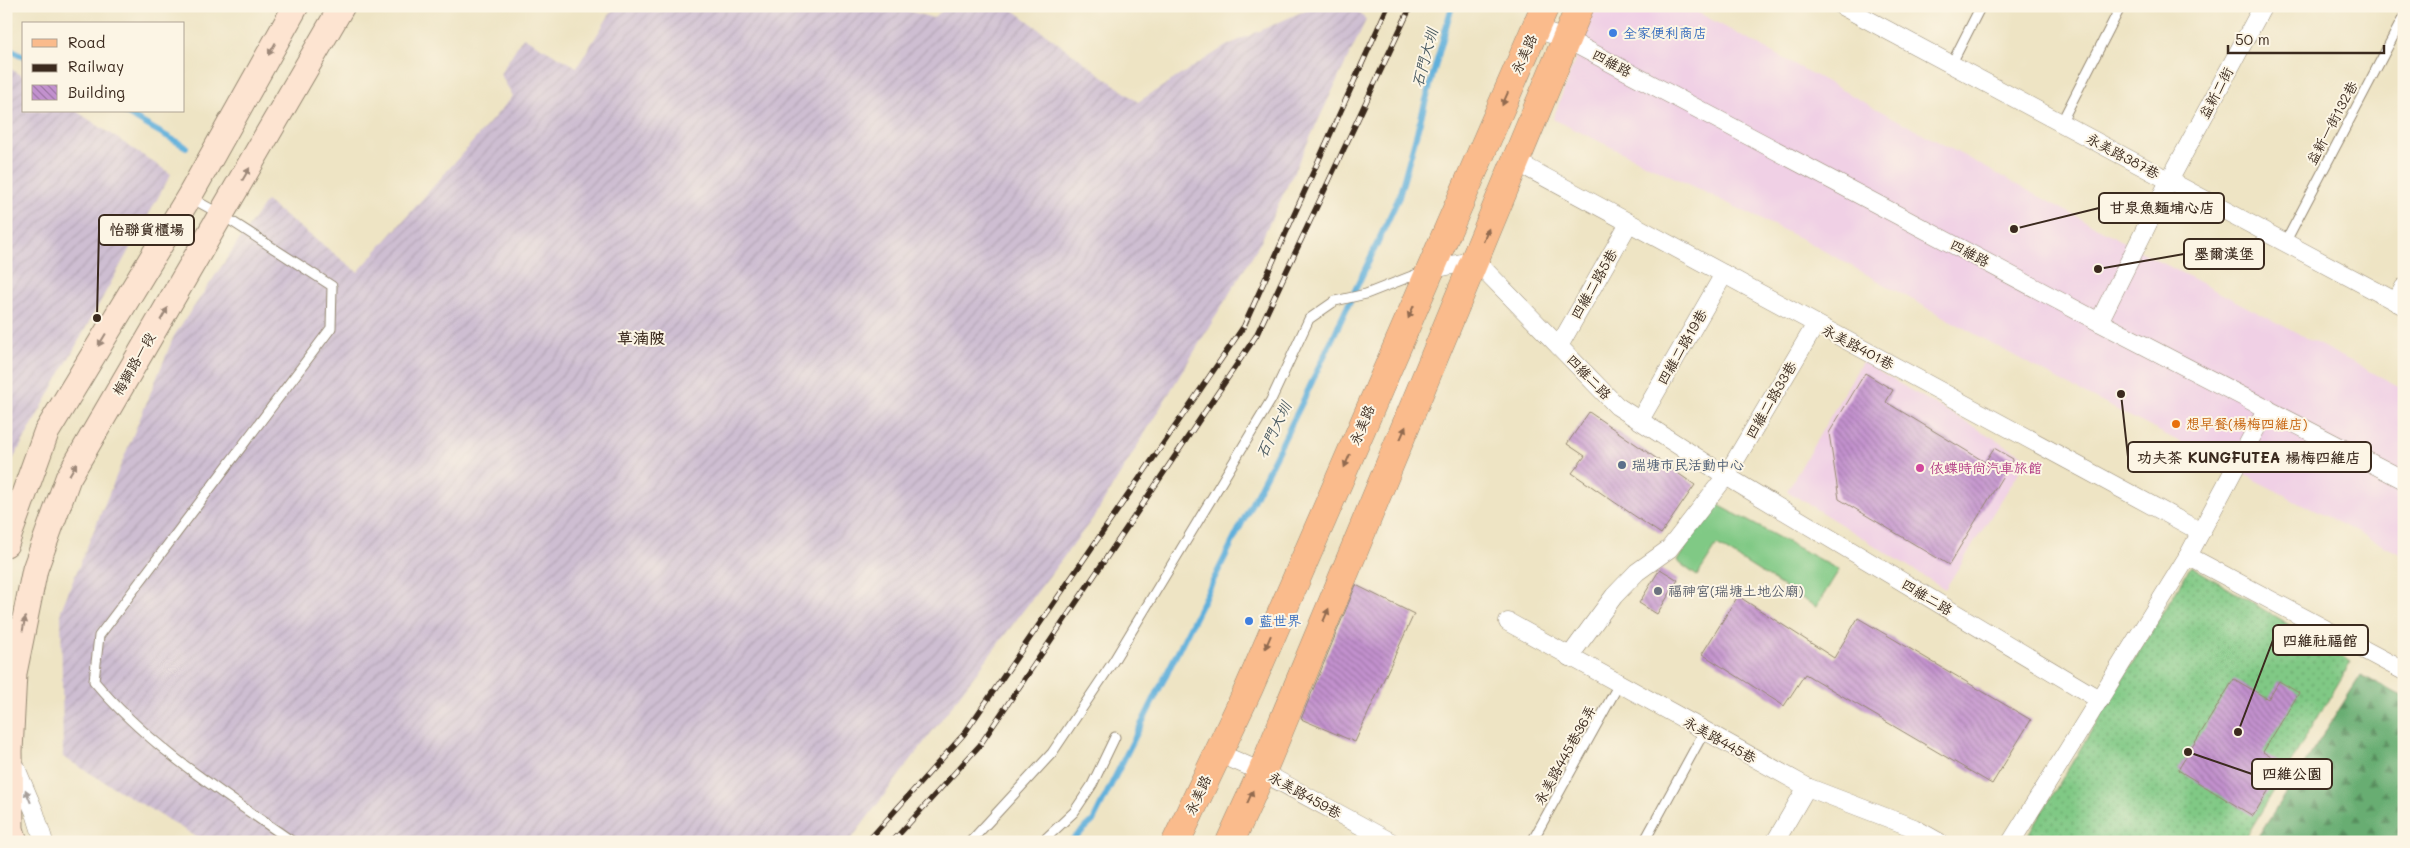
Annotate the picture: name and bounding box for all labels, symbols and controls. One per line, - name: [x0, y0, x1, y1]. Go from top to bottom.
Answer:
- legend: [22, 22, 185, 112]
- scale bar: [2228, 22, 2384, 54]
- place label: 全家便利商店: [1623, 23, 1707, 42]
- water label: 石門大圳: [1407, 24, 1442, 89]
- marker: 全家便利商店: [1607, 27, 1619, 39]
- text: 50 m: [2235, 29, 2270, 49]
- street label: 永美路: [1506, 31, 1541, 77]
- text: Road: [68, 32, 105, 52]
- one-way arrow: [268, 42, 277, 55]
- street label: 四維路: [1589, 44, 1635, 81]
- text: Railway: [68, 56, 124, 76]
- street label: 益新二街: [2194, 64, 2237, 122]
- street label: 益新一街132巷: [2302, 77, 2362, 168]
- text: Building: [68, 82, 125, 102]
- one-way arrow: [1500, 92, 1508, 106]
- street label: 永美路387巷: [2083, 128, 2164, 183]
- one-way arrow: [241, 167, 250, 180]
- callout: 甘泉魚麵埔心店: [2099, 193, 2224, 223]
- text: 甘泉魚麵埔心店: [2109, 197, 2215, 217]
- callout: 怡聯貨櫃場: [99, 215, 194, 245]
- text: 怡聯貨櫃場: [109, 219, 185, 239]
- one-way arrow: [1482, 228, 1490, 242]
- street label: 四維路: [1947, 234, 1993, 271]
- callout: 墨爾漢堡: [2184, 239, 2264, 269]
- text: 墨爾漢堡: [2194, 243, 2254, 263]
- street label: 四維二路5巷: [1566, 244, 1622, 322]
- one-way arrow: [1407, 305, 1415, 319]
- street label: 四維二路19巷: [1652, 305, 1711, 388]
- one-way arrow: [159, 308, 168, 321]
- street label: 永美路401巷: [1819, 320, 1898, 374]
- district label: 草湳陂: [617, 327, 665, 348]
- street label: 梅獅路一段: [108, 329, 159, 399]
- one-way arrow: [97, 333, 106, 347]
- street label: 四維二路: [1563, 350, 1616, 403]
- street label: 四維二路33巷: [1741, 357, 1801, 442]
- water label: 石門大圳: [1251, 396, 1296, 461]
- street label: 永美路: [1345, 402, 1378, 448]
- place label: 想早餐(楊梅四維店): [2186, 414, 2308, 433]
- marker: 想早餐(楊梅四維店): [2170, 418, 2182, 430]
- one-way arrow: [1399, 426, 1407, 440]
- callout: 功夫茶 KUNGFUTEA 楊梅四維店: [2128, 442, 2371, 472]
- text: 功夫茶 KUNGFUTEA 楊梅四維店: [2137, 447, 2361, 467]
- one-way arrow: [1342, 454, 1350, 468]
- place label: 瑞塘市民活動中心: [1631, 455, 1744, 474]
- place label: 依蝶時尚汽車旅館: [1930, 458, 2042, 477]
- marker: 瑞塘市民活動中心: [1616, 459, 1628, 471]
- marker: 依蝶時尚汽車旅館: [1914, 462, 1926, 474]
- one-way arrow: [68, 463, 77, 476]
- street label: 四維二路: [1898, 574, 1956, 619]
- place label: 福神宮(瑞塘土地公廟): [1668, 581, 1804, 600]
- marker: 福神宮(瑞塘土地公廟): [1652, 585, 1664, 597]
- one-way arrow: [1322, 607, 1330, 622]
- place label: 藍世界: [1259, 611, 1301, 630]
- marker: 藍世界: [1243, 615, 1255, 627]
- one-way arrow: [20, 616, 28, 631]
- callout: 四維社福館: [2273, 625, 2368, 655]
- text: 四維社福館: [2282, 630, 2358, 650]
- one-way arrow: [1264, 635, 1272, 649]
- street label: 永美路445巷36弄: [1529, 701, 1600, 808]
- street label: 永美路445巷: [1680, 712, 1761, 768]
- callout: 四維公園: [2252, 759, 2332, 789]
- text: 四維公園: [2262, 763, 2322, 783]
- street label: 永美路459巷: [1265, 767, 1346, 823]
- street label: 永美路: [1180, 772, 1215, 818]
- one-way arrow: [24, 789, 32, 803]
- one-way arrow: [1246, 790, 1254, 804]

